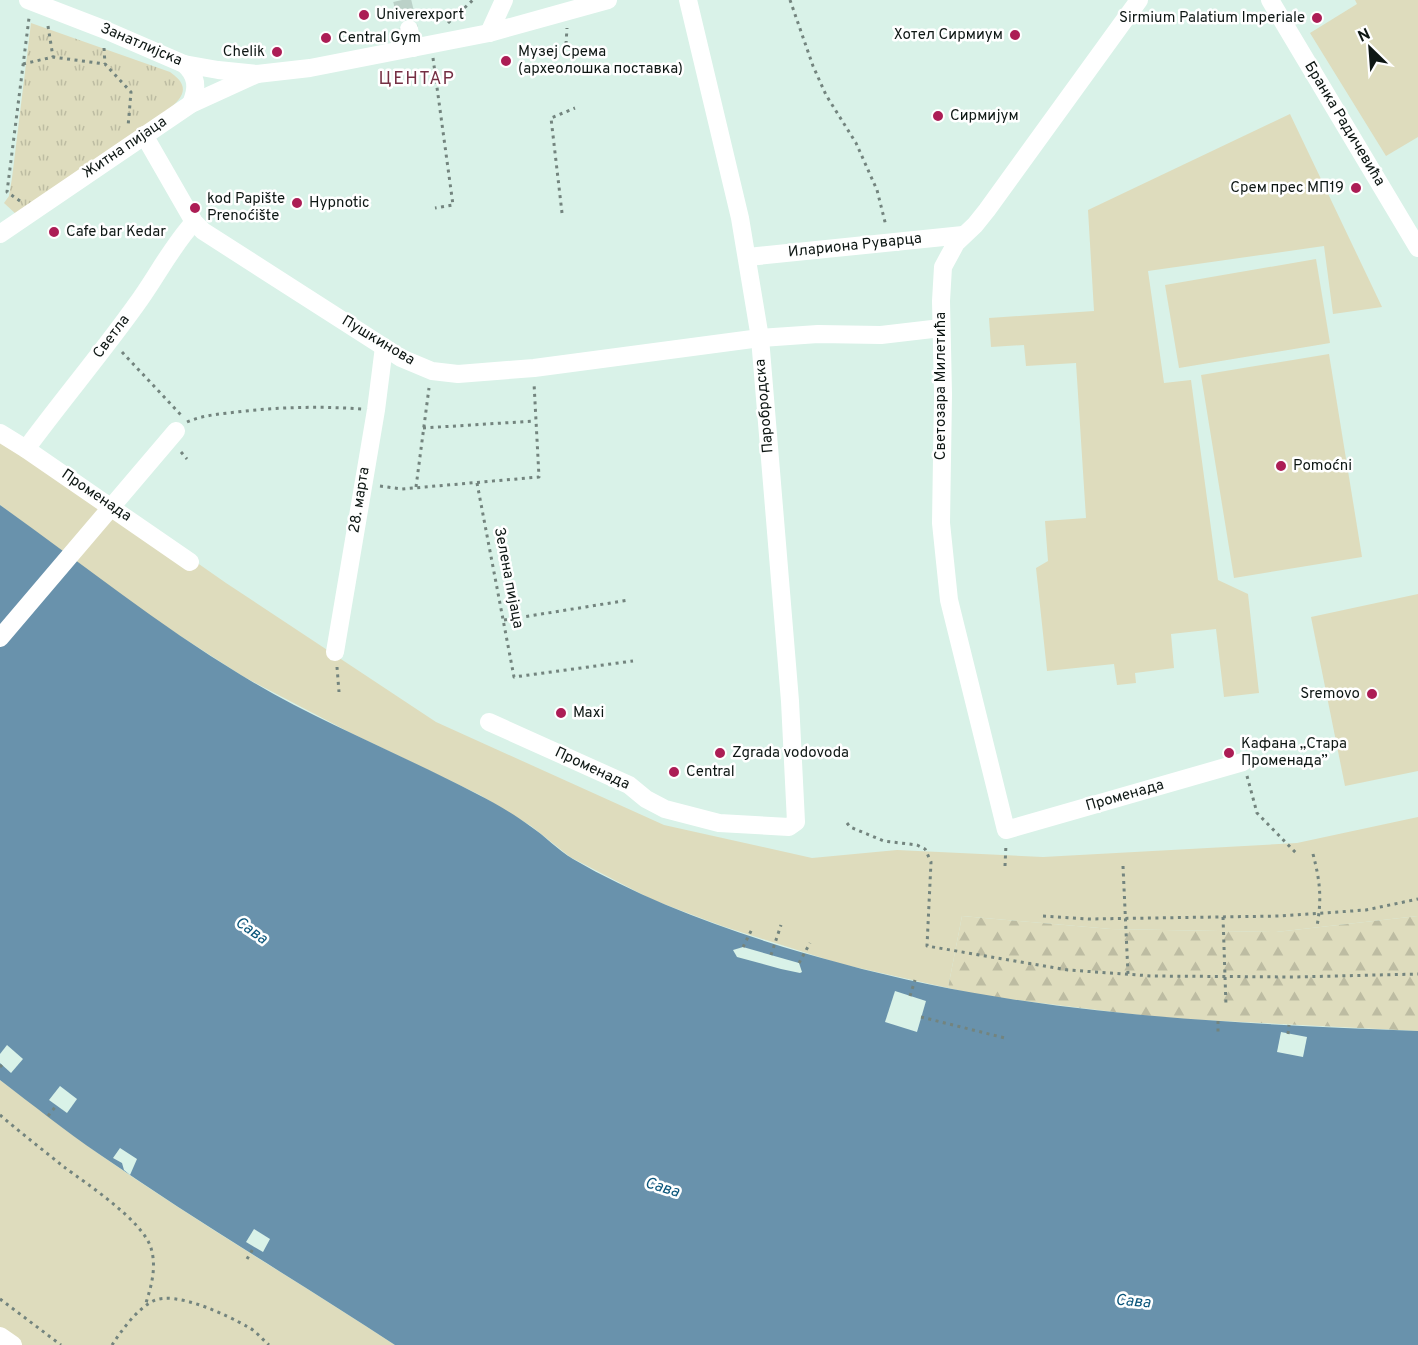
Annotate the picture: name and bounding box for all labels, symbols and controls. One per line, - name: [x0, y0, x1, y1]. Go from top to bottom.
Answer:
- place label: Univerexport: [376, 6, 464, 25]
- marker: Univerexport: [357, 8, 371, 22]
- place label: Sirmium Palatium Imperiale: [1119, 9, 1305, 28]
- marker: Sirmium Palatium Imperiale: [1310, 11, 1324, 25]
- north arrow: [1340, 18, 1400, 78]
- street label: Занатлијска: [97, 19, 185, 71]
- text: N: [1355, 25, 1374, 48]
- place label: Хотел Сирмиум: [894, 26, 1003, 45]
- marker: Хотел Сирмиум: [1008, 28, 1022, 42]
- place label: Central Gym: [338, 29, 421, 48]
- marker: Central Gym: [319, 31, 333, 45]
- place label: Chelik: [223, 43, 265, 62]
- place label: Музеј Срема (археолошка поставка): [518, 43, 683, 79]
- marker: Chelik: [270, 45, 284, 59]
- marker: Музеј Срема (археолошка поставка): [499, 54, 513, 68]
- street label: Бранка Радичевића: [1299, 58, 1389, 190]
- district label: ЦЕНТАР: [379, 68, 455, 91]
- place label: Сирмијум: [950, 107, 1019, 126]
- marker: Сирмијум: [931, 109, 945, 123]
- street label: Житна пијаца: [79, 113, 171, 183]
- place label: Срем прес МП19: [1230, 179, 1344, 198]
- marker: Срем прес МП19: [1349, 181, 1363, 195]
- place label: kod Papište Prenoćište: [207, 190, 285, 226]
- place label: Hypnotic: [309, 194, 370, 213]
- marker: Hypnotic: [290, 196, 304, 210]
- marker: kod Papište Prenoćište: [188, 201, 202, 215]
- place label: Cafe bar Kedar: [66, 223, 166, 242]
- marker: Cafe bar Kedar: [47, 225, 61, 239]
- street label: Илариона Руварца: [787, 230, 923, 262]
- street label: Светла: [89, 311, 135, 363]
- street label: Пушкинова: [338, 312, 418, 370]
- street label: Светозара Милетића: [932, 312, 951, 460]
- street label: Паробродска: [751, 358, 779, 454]
- place label: Pomoćni: [1293, 457, 1352, 476]
- marker: Pomoćni: [1274, 459, 1288, 473]
- street label: Променада: [57, 466, 135, 526]
- street label: 28. марта: [345, 466, 375, 534]
- street label: Зелена пијаца: [489, 526, 527, 630]
- place label: Sremovo: [1300, 685, 1360, 704]
- marker: Sremovo: [1365, 687, 1379, 701]
- place label: Maxi: [573, 704, 604, 723]
- marker: Maxi: [554, 706, 568, 720]
- place label: Кафана „Стара Променада”: [1241, 735, 1347, 771]
- street label: Променада: [551, 743, 633, 795]
- place label: Zgrada vodovoda: [732, 744, 849, 763]
- marker: Zgrada vodovoda: [713, 746, 727, 760]
- marker: Кафана „Стара Променада”: [1222, 746, 1236, 760]
- place label: Central: [686, 763, 735, 782]
- marker: Central: [667, 765, 681, 779]
- street label: Променада: [1084, 776, 1166, 816]
- water label: Сава: [231, 913, 272, 950]
- water label: Сава: [642, 1173, 682, 1203]
- water label: Сава: [1115, 1291, 1152, 1314]

